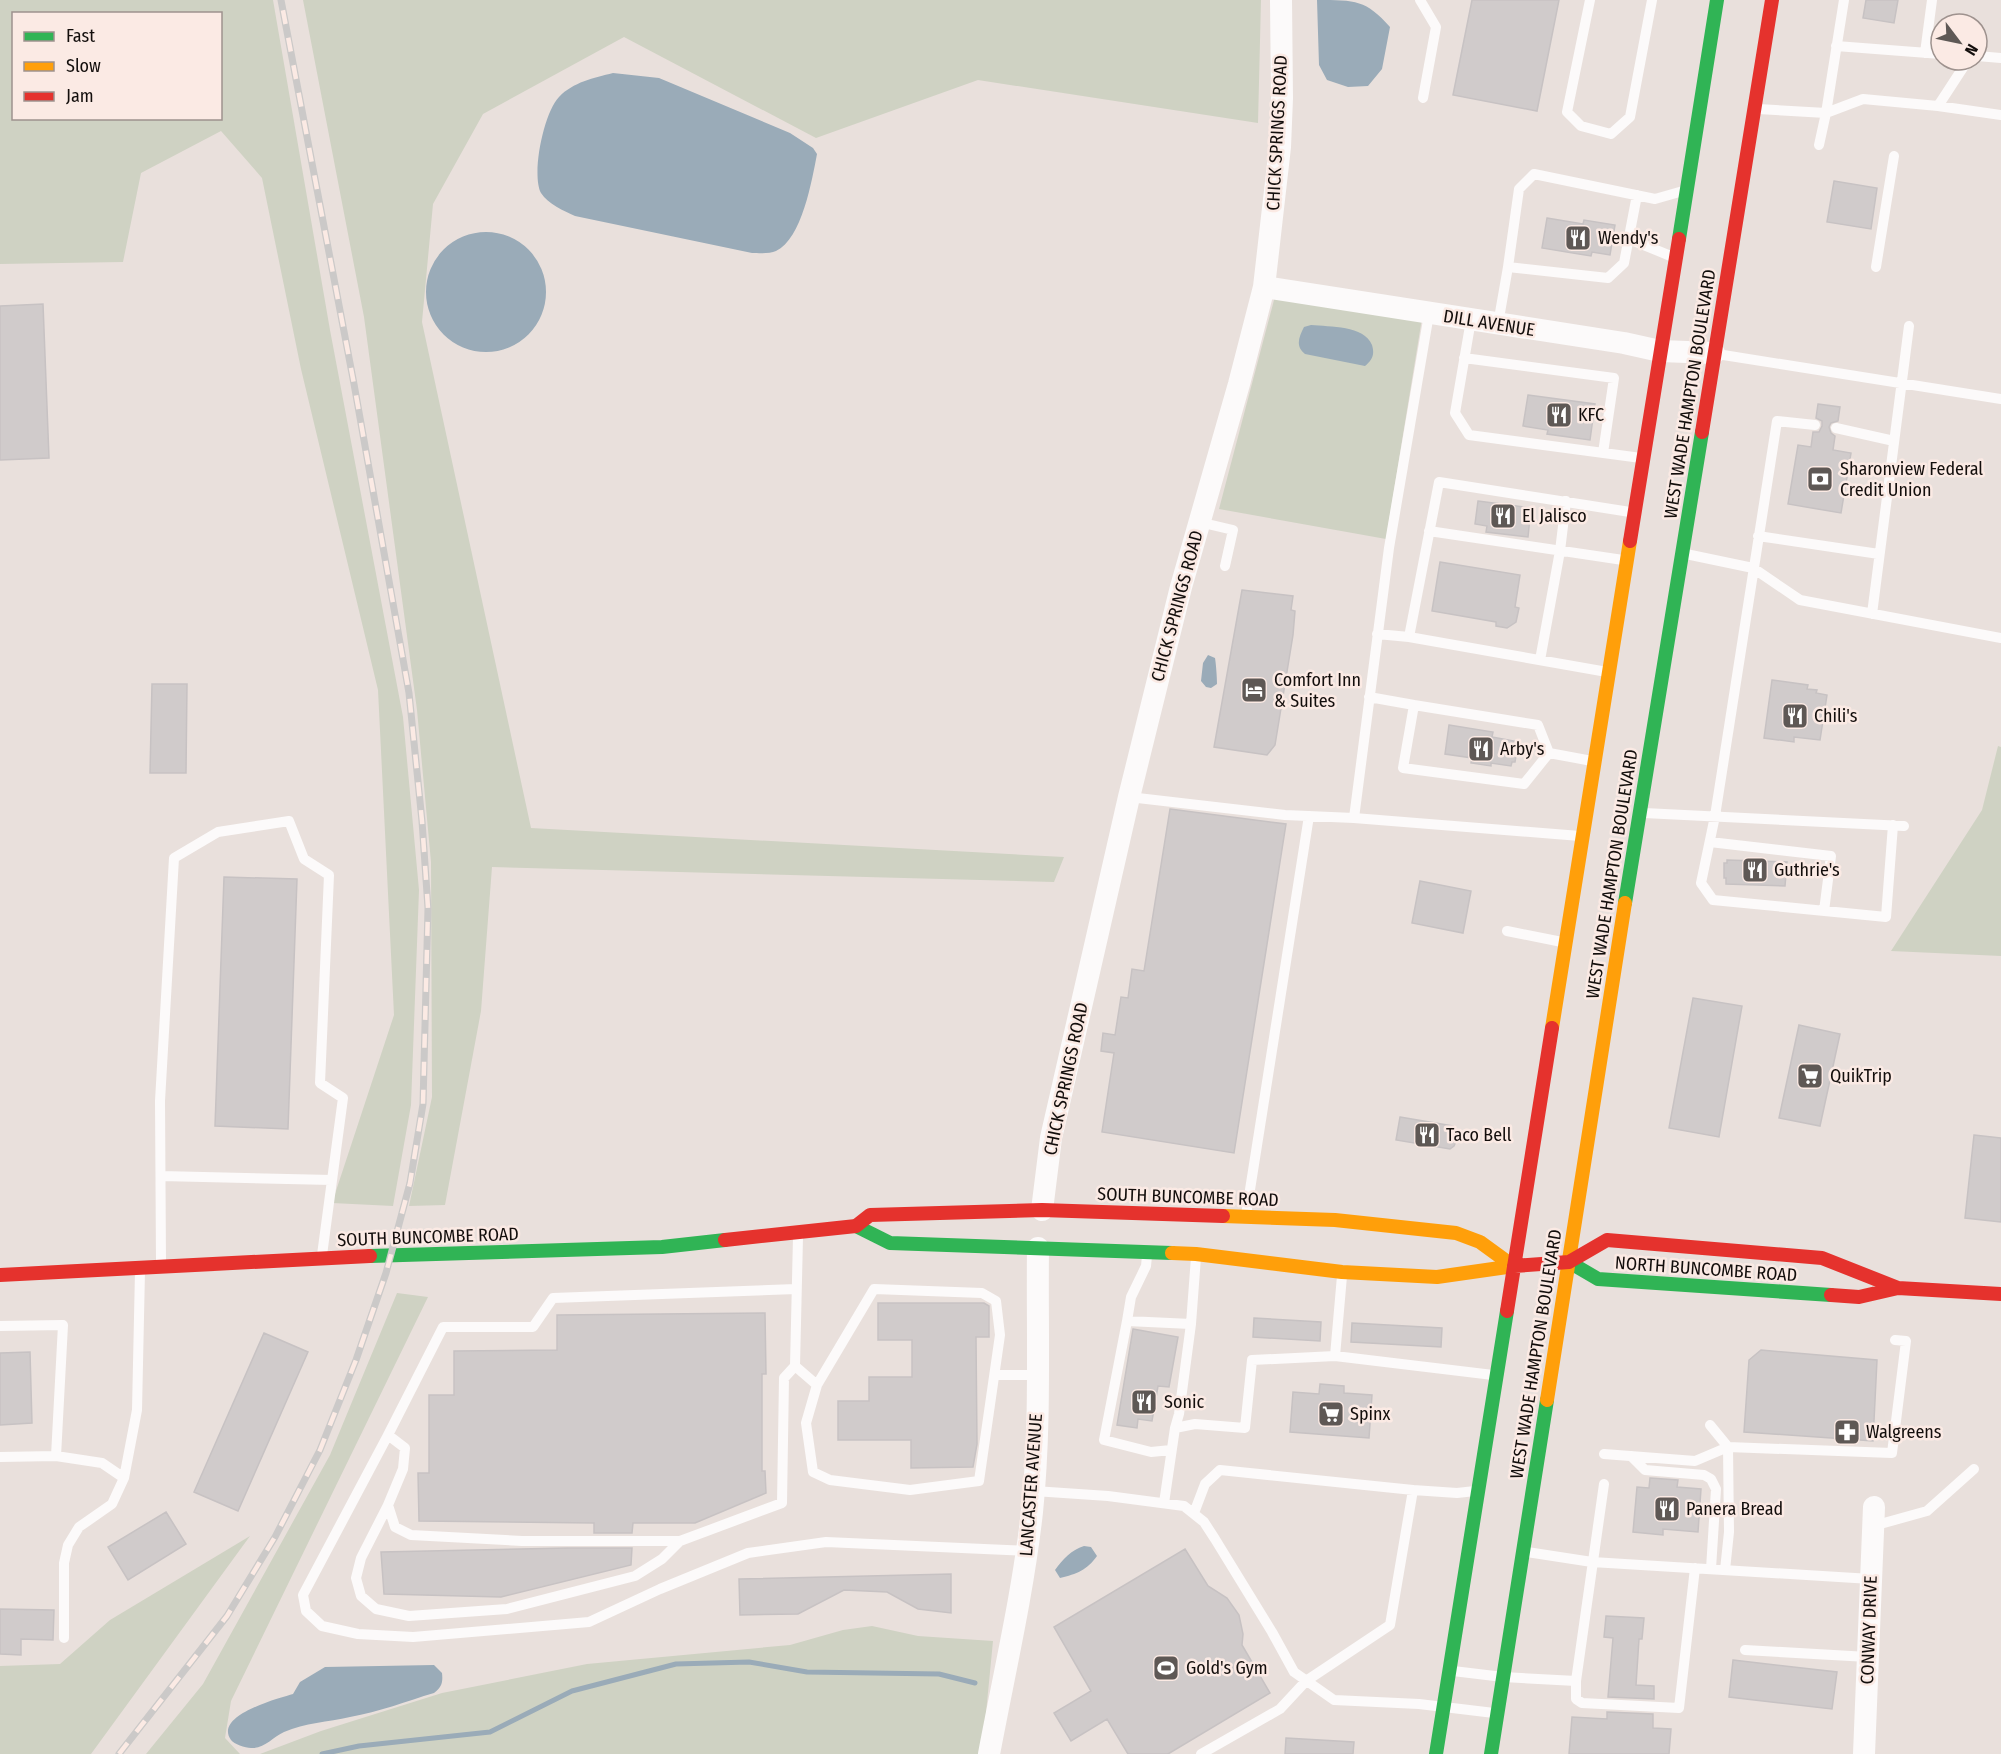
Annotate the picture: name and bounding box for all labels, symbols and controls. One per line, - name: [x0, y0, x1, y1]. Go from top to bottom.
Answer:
- legend: [12, 12, 222, 120]
- north arrow: [1929, 12, 1989, 72]
- text: Fast: [66, 25, 95, 47]
- text: N: [1961, 41, 1982, 59]
- text: Slow: [66, 55, 101, 77]
- street label: CHICK SPRINGS ROAD: [1262, 55, 1292, 211]
- text: Jam: [66, 85, 94, 107]
- restaurant icon: Wendy's: [1563, 223, 1593, 253]
- place label: Wendy's: [1598, 227, 1659, 249]
- street label: WEST WADE HAMPTON BOULEVARD: [1659, 268, 1721, 520]
- street label: DILL AVENUE: [1442, 305, 1536, 341]
- restaurant icon: KFC: [1544, 400, 1574, 430]
- place label: KFC: [1578, 404, 1604, 426]
- place label: Sharonview Federal Credit Union: [1840, 458, 1983, 501]
- bank icon: Sharonview Federal Credit Union: [1805, 464, 1835, 494]
- restaurant icon: El Jalisco: [1488, 501, 1518, 531]
- place label: El Jalisco: [1522, 505, 1587, 527]
- street label: CHICK SPRINGS ROAD: [1146, 528, 1208, 684]
- place label: Comfort Inn & Suites: [1274, 669, 1361, 712]
- hotel icon: Comfort Inn & Suites: [1239, 675, 1269, 705]
- restaurant icon: Chili's: [1780, 701, 1810, 731]
- place label: Chili's: [1814, 705, 1858, 727]
- restaurant icon: Arby's: [1466, 734, 1496, 764]
- place label: Arby's: [1500, 738, 1545, 760]
- street label: WEST WADE HAMPTON BOULEVARD: [1581, 748, 1643, 1000]
- restaurant icon: Guthrie's: [1740, 855, 1770, 885]
- place label: Guthrie's: [1774, 859, 1840, 881]
- street label: CHICK SPRINGS ROAD: [1039, 1001, 1093, 1157]
- supermarket icon: QuikTrip: [1795, 1061, 1825, 1091]
- place label: QuikTrip: [1830, 1065, 1892, 1087]
- restaurant icon: Taco Bell: [1412, 1120, 1442, 1150]
- place label: Taco Bell: [1446, 1124, 1512, 1146]
- street label: SOUTH BUNCOMBE ROAD: [1097, 1183, 1279, 1211]
- street label: SOUTH BUNCOMBE ROAD: [337, 1223, 519, 1251]
- street label: WEST WADE HAMPTON BOULEVARD: [1505, 1228, 1567, 1480]
- street label: NORTH BUNCOMBE ROAD: [1614, 1252, 1798, 1286]
- restaurant icon: Sonic: [1129, 1387, 1159, 1417]
- place label: Sonic: [1164, 1391, 1204, 1413]
- supermarket icon: Spinx: [1316, 1399, 1346, 1429]
- place label: Spinx: [1350, 1403, 1391, 1425]
- street label: LANCASTER AVENUE: [1015, 1413, 1047, 1557]
- pharmacy icon: Walgreens: [1832, 1417, 1862, 1447]
- place label: Walgreens: [1866, 1421, 1942, 1443]
- restaurant icon: Panera Bread: [1652, 1494, 1682, 1524]
- place label: Panera Bread: [1686, 1498, 1783, 1520]
- street label: CONWAY DRIVE: [1856, 1575, 1882, 1685]
- sports icon: Gold's Gym: [1151, 1653, 1181, 1683]
- place label: Gold's Gym: [1186, 1657, 1268, 1679]

